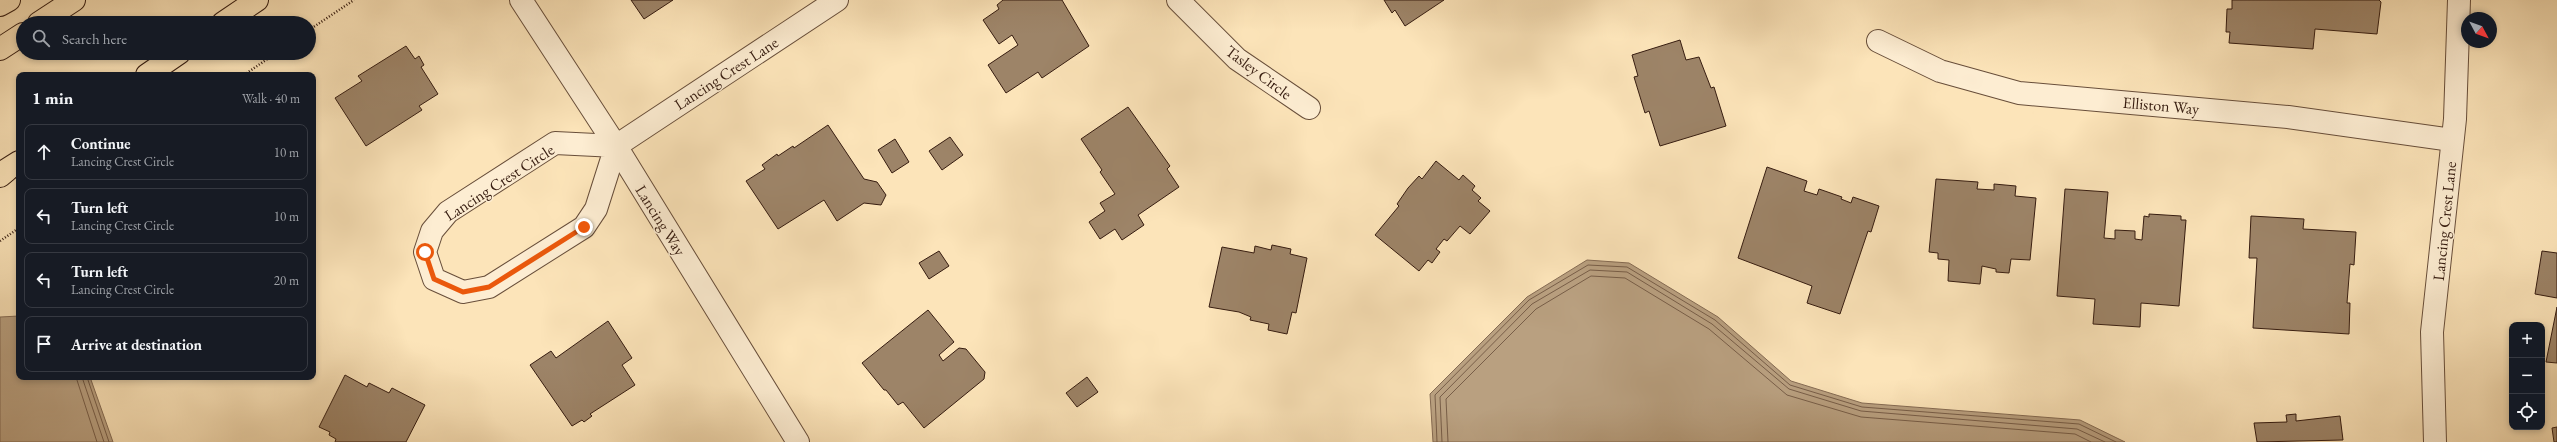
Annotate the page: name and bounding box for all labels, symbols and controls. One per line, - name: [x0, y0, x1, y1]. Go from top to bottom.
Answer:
- north arrow: [2461, 12, 2497, 48]
- search box: [16, 16, 316, 60]
- icon: search: [30, 27, 52, 49]
- text: Search here: [62, 29, 127, 48]
- street label: Lancing Crest Lane: [670, 32, 782, 115]
- street label: Tasley Circle: [1221, 41, 1296, 104]
- text: 1 min: [32, 87, 73, 109]
- text: Walk · 40 m: [242, 90, 300, 107]
- street label: Elliston Way: [2122, 92, 2201, 119]
- text: Continue: [71, 134, 131, 153]
- street label: Lancing Crest Circle: [440, 139, 558, 226]
- icon: ahead: [33, 141, 55, 163]
- text: 10 m: [274, 144, 299, 161]
- text: Lancing Crest Circle: [71, 153, 174, 170]
- street label: Lancing Crest Lane: [2428, 160, 2461, 282]
- street label: Lancing Way: [631, 181, 691, 260]
- text: Turn left: [71, 198, 128, 217]
- icon: left: [33, 205, 55, 227]
- text: 10 m: [274, 208, 299, 225]
- text: Lancing Crest Circle: [71, 217, 174, 234]
- route end: [575, 218, 593, 236]
- route start: [416, 243, 434, 261]
- text: Turn left: [71, 262, 128, 281]
- icon: left: [33, 269, 55, 291]
- text: 20 m: [274, 272, 299, 289]
- text: Lancing Crest Circle: [71, 281, 174, 298]
- map controls: [2509, 322, 2545, 430]
- button: +: [2509, 322, 2545, 358]
- icon: arrive: [33, 333, 55, 355]
- text: Arrive at destination: [71, 335, 202, 354]
- button: −: [2509, 358, 2545, 394]
- button: locate: [2509, 394, 2545, 430]

